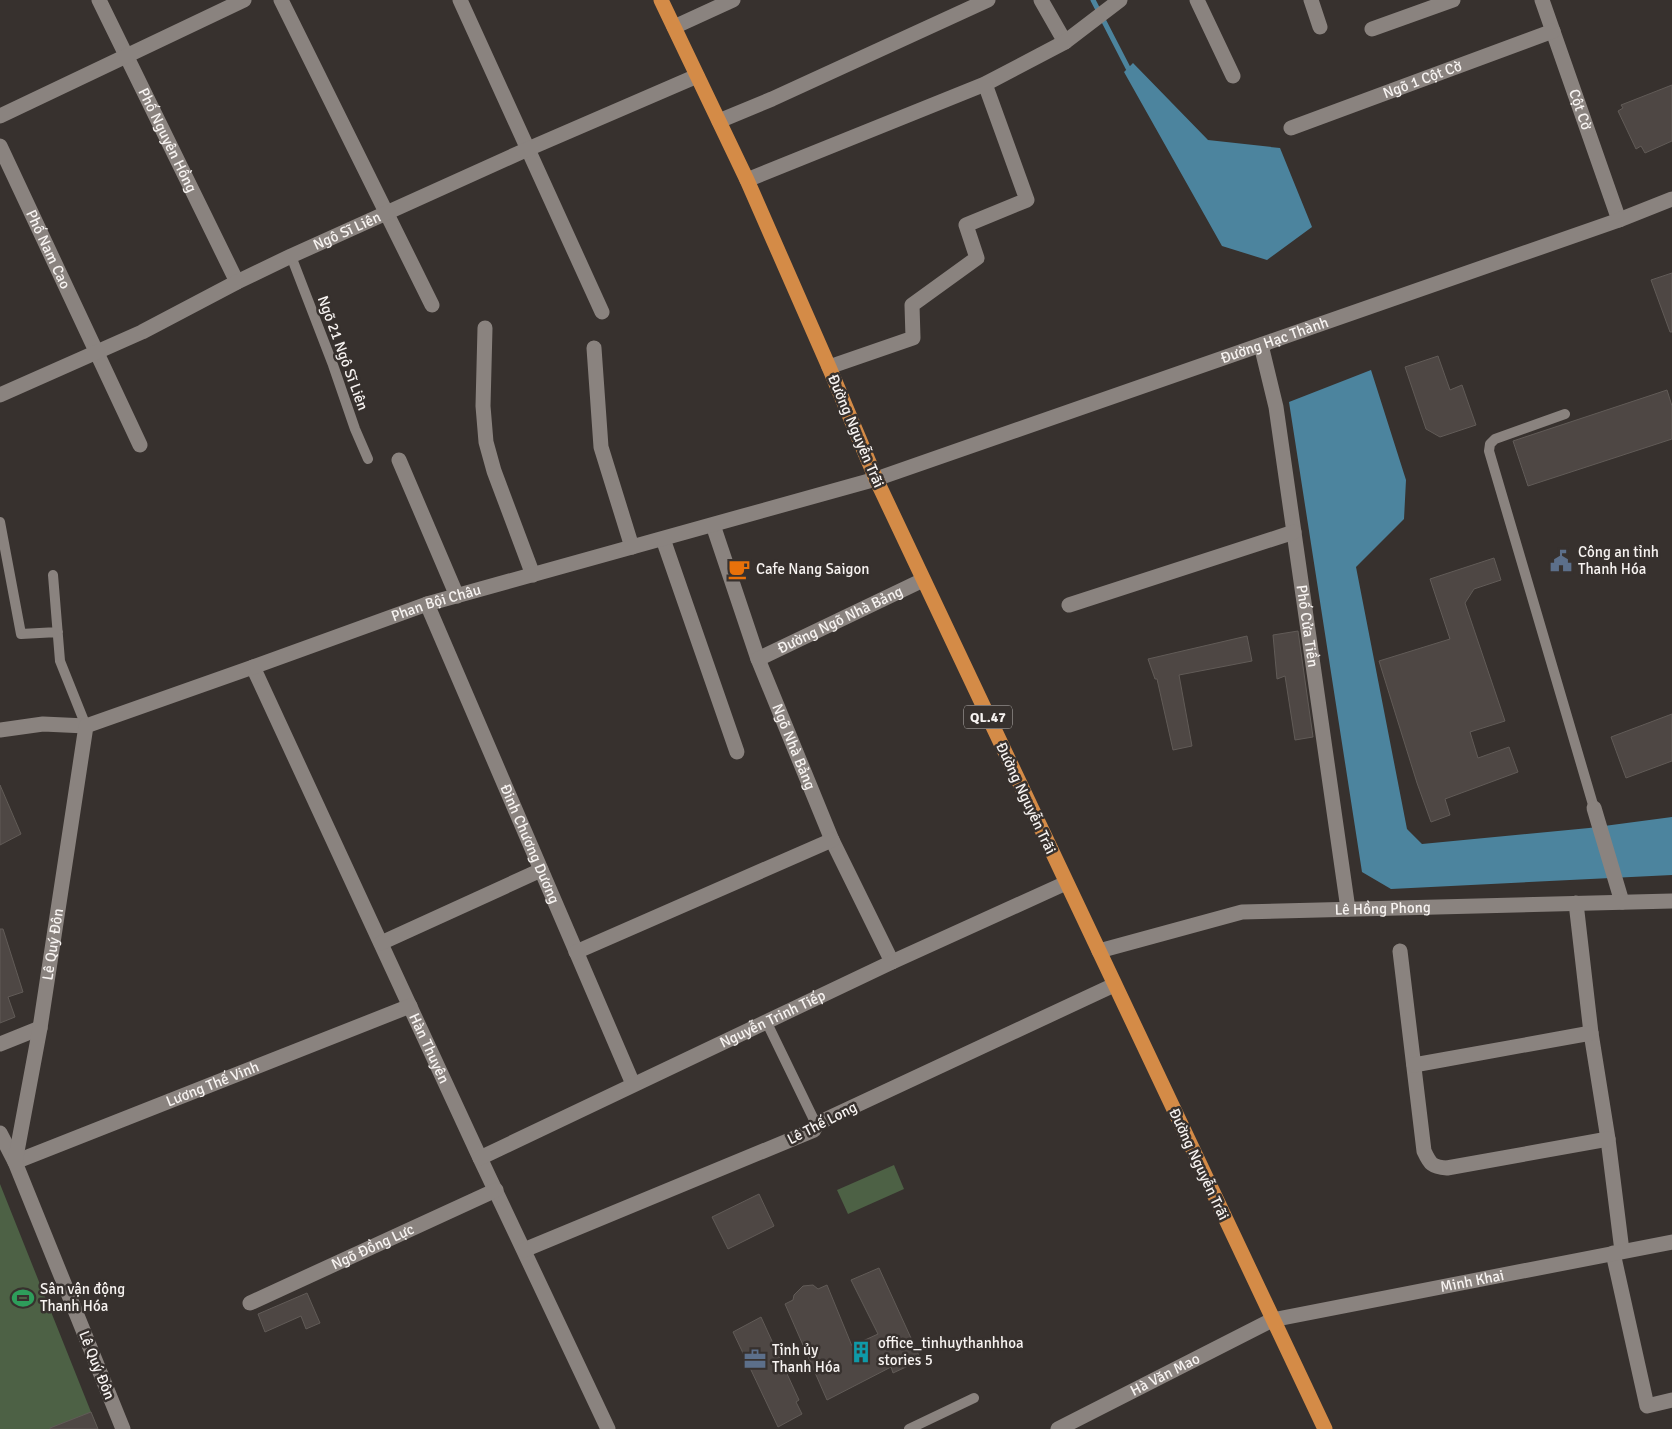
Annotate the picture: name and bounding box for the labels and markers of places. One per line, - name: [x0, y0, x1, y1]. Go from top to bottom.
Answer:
- place label: Công an tỉnh Thanh Hóa: [1578, 543, 1659, 578]
- public building icon: Công an tỉnh Thanh Hóa: [1548, 548, 1574, 574]
- cafe icon: Cafe Nang Saigon: [726, 556, 752, 582]
- place label: Cafe Nang Saigon: [756, 560, 869, 578]
- place label: Sân vận động Thanh Hóa: [40, 1280, 125, 1315]
- sports icon: Sân vận động Thanh Hóa: [10, 1285, 36, 1311]
- place label: office_tinhuythanhhoa stories 5: [878, 1334, 1024, 1369]
- building icon: office_tinhuythanhhoa stories 5: [848, 1339, 874, 1365]
- place label: Tỉnh ủy Thanh Hóa: [772, 1341, 840, 1376]
- office icon: Tỉnh ủy Thanh Hóa: [742, 1346, 768, 1372]

